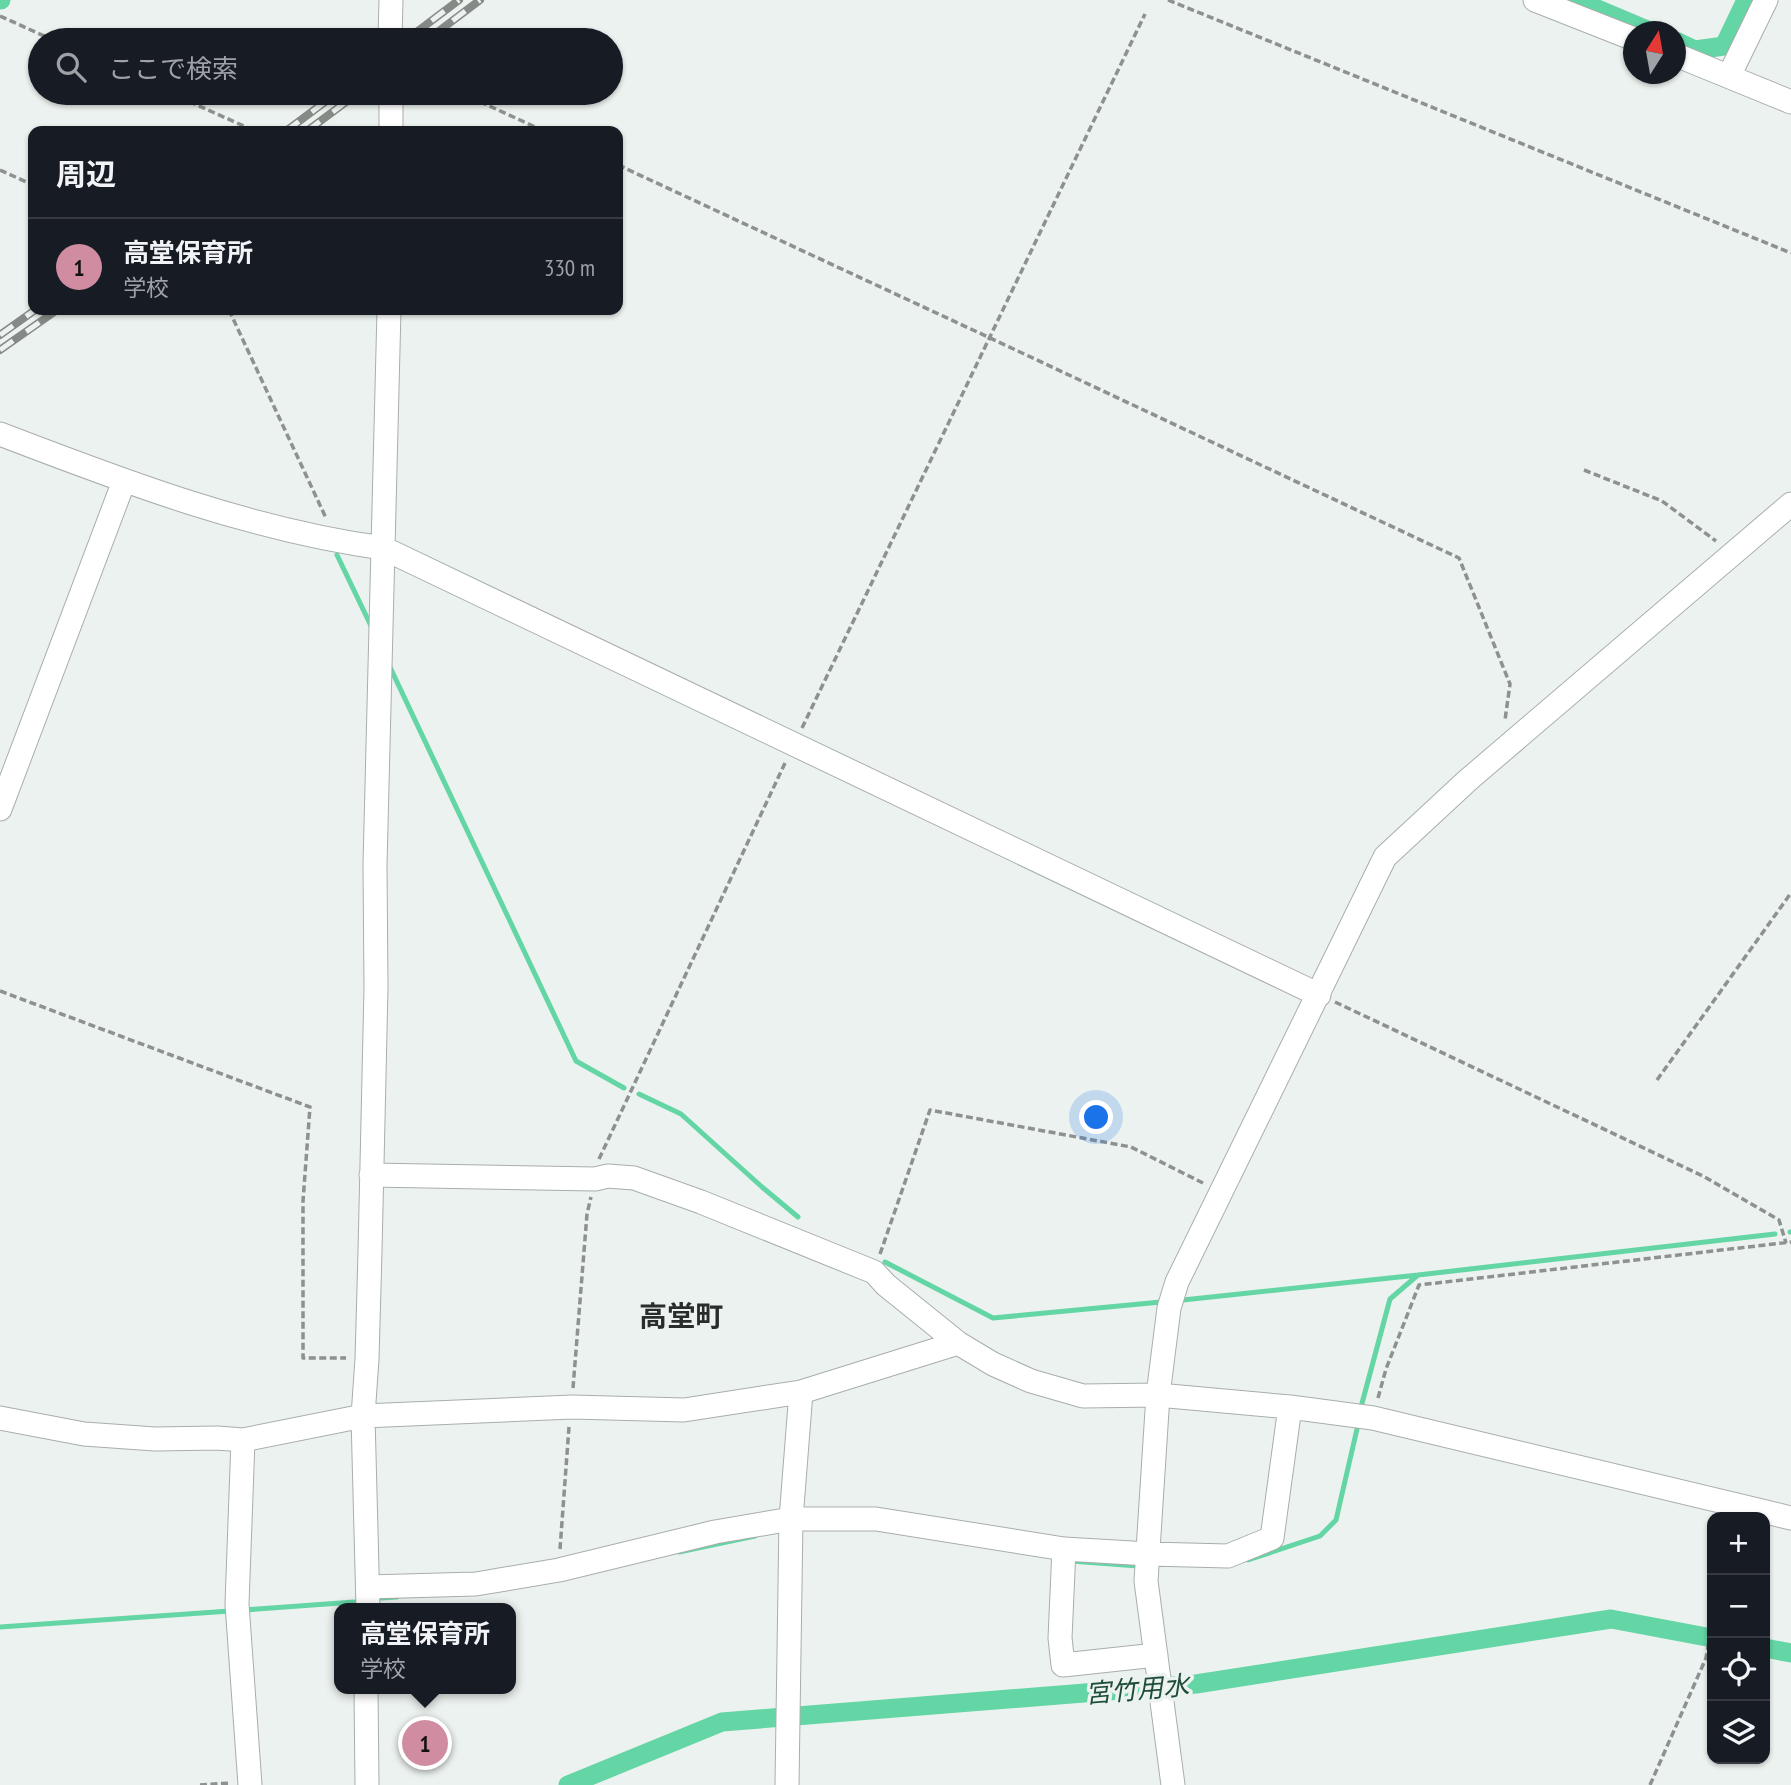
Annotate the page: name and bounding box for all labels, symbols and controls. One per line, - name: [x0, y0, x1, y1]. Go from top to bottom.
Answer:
- north arrow: [1623, 21, 1686, 84]
- search box: [28, 28, 623, 105]
- icon: search: [52, 48, 90, 86]
- text: ここで検索: [108, 52, 238, 85]
- text: 周辺: [56, 154, 116, 193]
- text: 高堂保育所: [123, 236, 253, 269]
- text: 1: [74, 253, 85, 282]
- text: 330 m: [544, 253, 595, 282]
- text: 学校: [123, 273, 169, 302]
- your location: [1079, 1100, 1113, 1134]
- district label: 高堂町: [639, 1297, 723, 1334]
- map controls: [1707, 1512, 1770, 1764]
- button: +: [1707, 1512, 1770, 1575]
- button: −: [1707, 1575, 1770, 1638]
- popup: [334, 1603, 516, 1694]
- text: 高堂保育所: [360, 1617, 490, 1650]
- button: locate: [1707, 1638, 1770, 1701]
- text: 学校: [360, 1654, 406, 1683]
- water label: 宮竹用水: [1084, 1668, 1193, 1710]
- button: layers: [1707, 1701, 1770, 1764]
- pin: 1: [402, 1717, 448, 1769]

